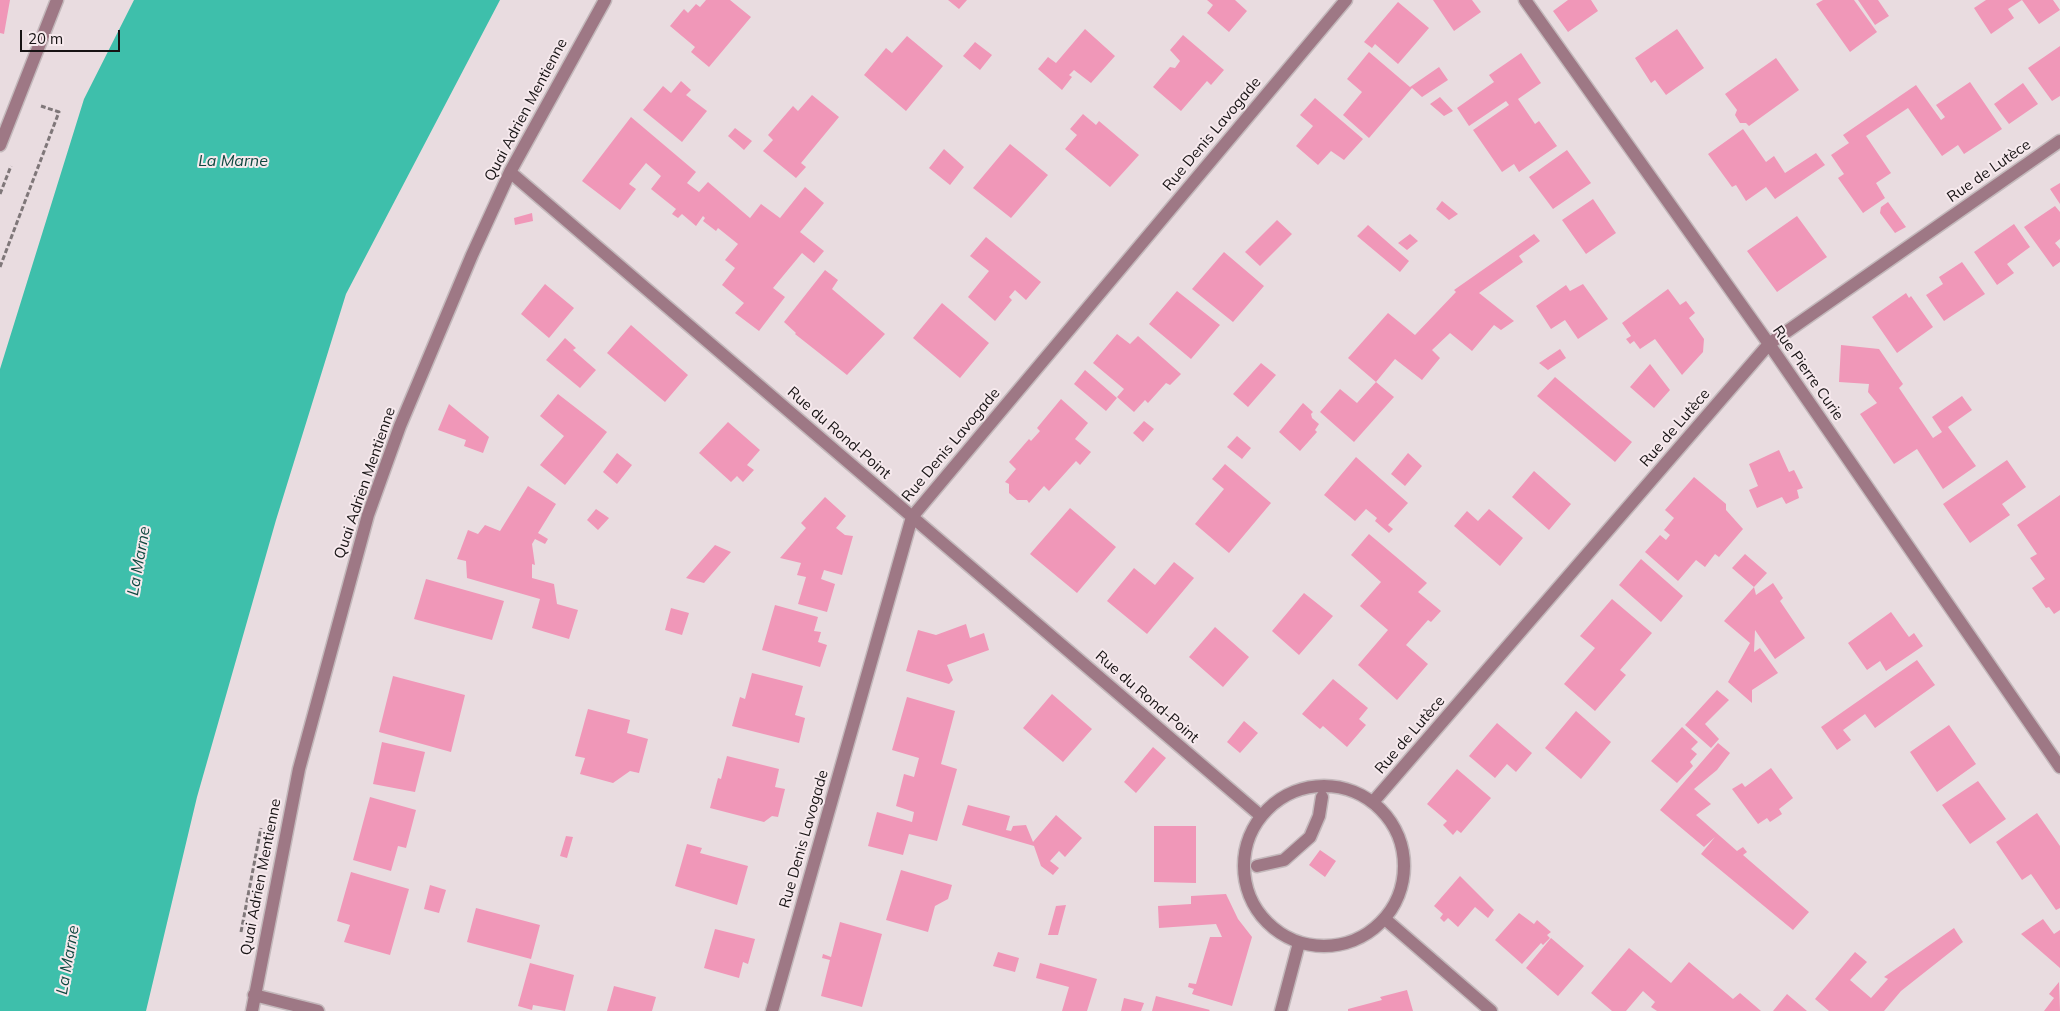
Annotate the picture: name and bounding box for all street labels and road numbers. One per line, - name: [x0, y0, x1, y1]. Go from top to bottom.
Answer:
- street label: Quai Adrien Mentienne: [481, 36, 571, 184]
- street label: Rue Denis Lavogade: [1159, 73, 1265, 195]
- street label: Rue de Lutèce: [1944, 136, 2034, 206]
- street label: Rue Pierre Curie: [1769, 322, 1847, 424]
- street label: Rue du Rond-Point: [784, 383, 894, 483]
- street label: Rue Denis Lavogade: [898, 384, 1004, 506]
- street label: Rue de Lutèce: [1636, 385, 1714, 471]
- street label: Quai Adrien Mentienne: [331, 405, 399, 561]
- street label: Rue du Rond-Point: [1092, 647, 1202, 747]
- street label: Rue de Lutèce: [1371, 692, 1449, 778]
- street label: Rue Denis Lavogade: [776, 768, 832, 910]
- street label: Quai Adrien Mentienne: [237, 797, 285, 957]

